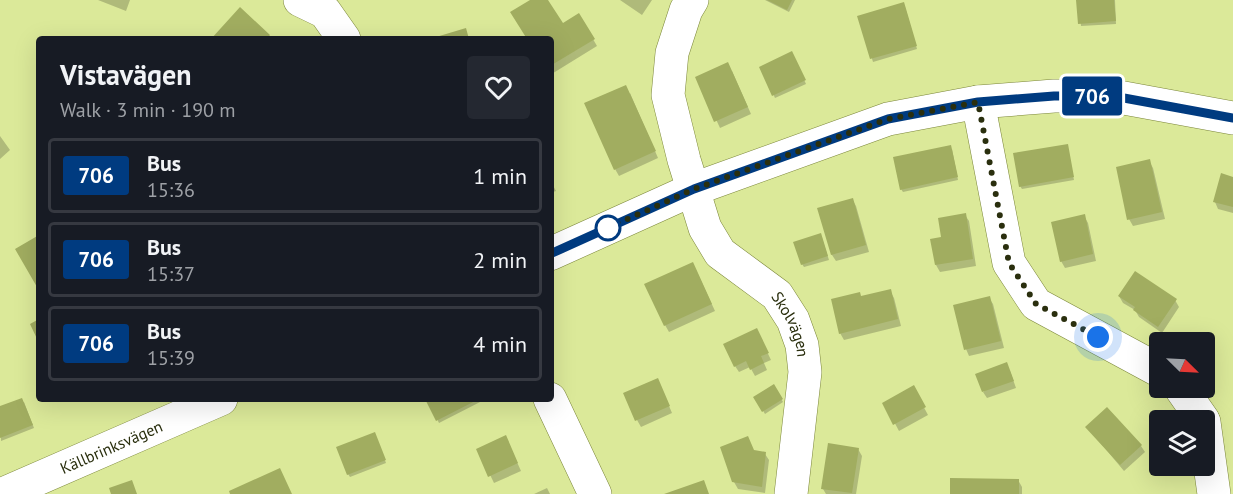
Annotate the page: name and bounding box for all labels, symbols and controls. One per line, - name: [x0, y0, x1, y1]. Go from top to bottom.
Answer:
- text: Vistavägen: [60, 56, 192, 93]
- button: heart: [467, 56, 530, 119]
- line badge: 706: [1058, 76, 1126, 116]
- text: 706: [1074, 83, 1110, 110]
- text: Walk · 3 min · 190 m: [60, 97, 236, 123]
- text: Bus: [147, 149, 181, 177]
- text: 706: [78, 162, 114, 189]
- text: 1 min: [473, 162, 527, 190]
- text: 15:36: [147, 177, 195, 203]
- unlabelled marker: [595, 215, 621, 241]
- text: Bus: [147, 233, 181, 261]
- text: 706: [78, 246, 114, 273]
- text: 2 min: [473, 246, 527, 274]
- text: 15:37: [147, 261, 195, 287]
- street label: Skolvägen: [767, 288, 813, 358]
- text: Bus: [147, 317, 181, 345]
- your location: [1083, 322, 1113, 352]
- text: 706: [78, 330, 114, 357]
- text: 4 min: [473, 330, 527, 358]
- north arrow: [1149, 332, 1215, 398]
- map controls: [1149, 332, 1215, 476]
- text: 15:39: [147, 345, 195, 371]
- button: layers: [1149, 410, 1215, 476]
- street label: Källbrinksvägen: [57, 416, 166, 478]

